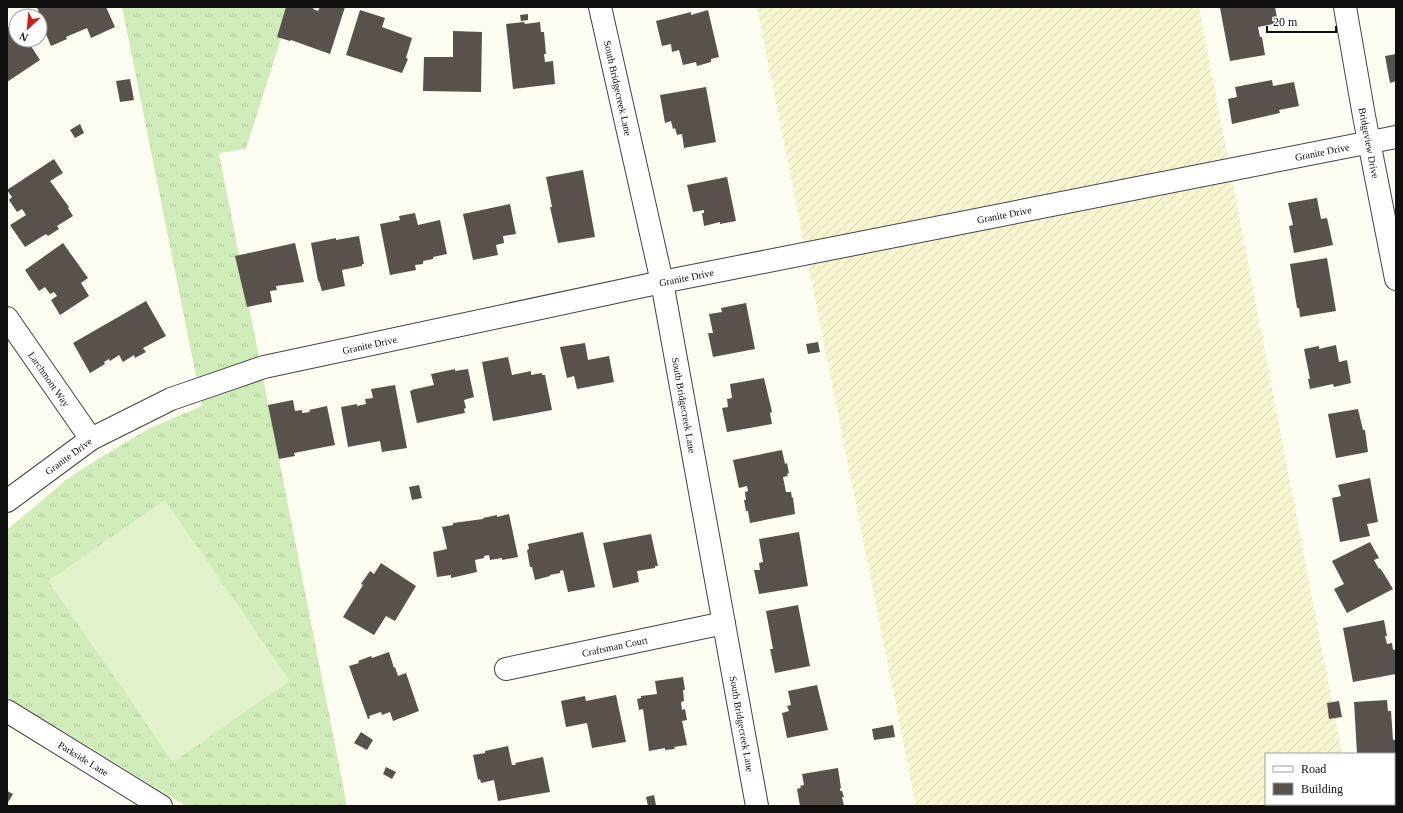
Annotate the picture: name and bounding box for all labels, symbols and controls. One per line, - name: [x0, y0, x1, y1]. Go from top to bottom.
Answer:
- north arrow: [8, 8, 48, 48]
- scale bar: [1267, 8, 1336, 34]
- text: 20 m: [1273, 15, 1298, 29]
- text: N: [17, 30, 30, 44]
- street label: South Bridgecreek Lane: [602, 39, 634, 137]
- street label: Bridgeview Drive: [1357, 107, 1382, 180]
- street label: Granite Drive: [1294, 141, 1351, 162]
- street label: Granite Drive: [976, 204, 1033, 225]
- street label: Granite Drive: [658, 266, 715, 288]
- street label: Granite Drive: [341, 333, 398, 356]
- street label: Larchmont Way: [26, 349, 72, 408]
- street label: South Bridgecreek Lane: [670, 356, 699, 454]
- street label: Granite Drive: [43, 435, 94, 477]
- street label: Craftsman Court: [581, 634, 649, 658]
- street label: South Bridgecreek Lane: [728, 675, 756, 773]
- street label: Parkside Lane: [56, 739, 111, 778]
- legend: [1265, 753, 1395, 805]
- text: Road: [1301, 762, 1326, 776]
- text: Building: [1301, 782, 1343, 796]

